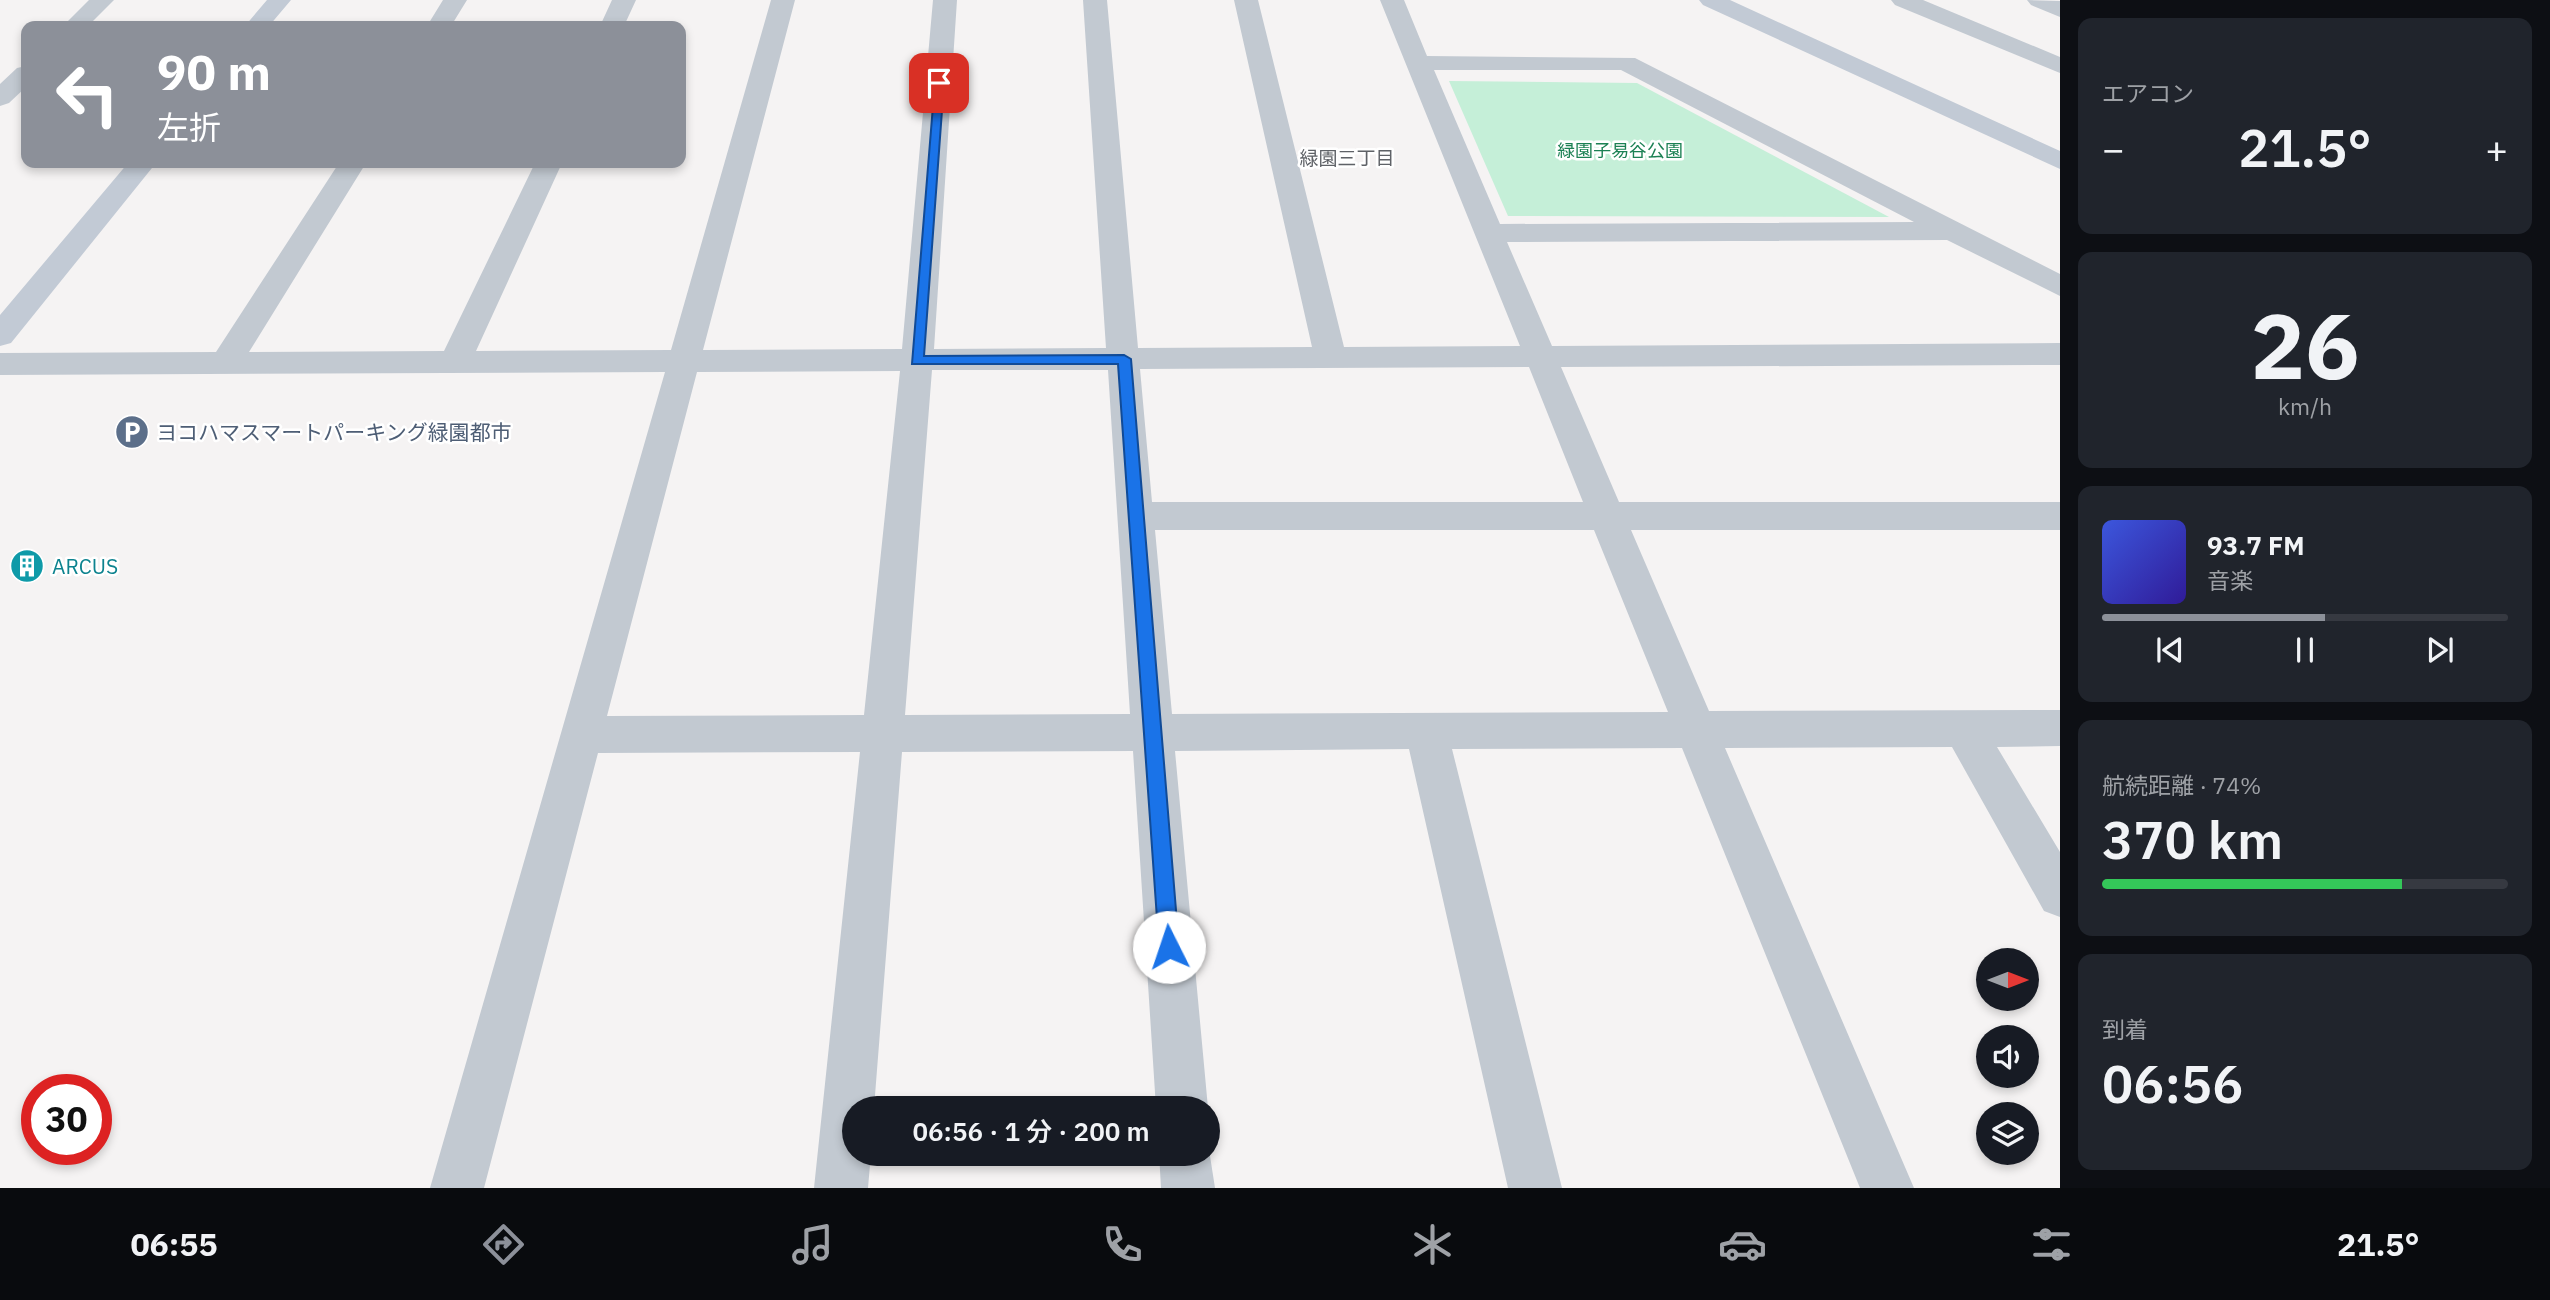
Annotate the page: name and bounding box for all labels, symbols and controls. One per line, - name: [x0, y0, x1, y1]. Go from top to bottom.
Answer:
- text: 90 m: [157, 40, 271, 103]
- icon: left: [42, 49, 133, 140]
- pin: [909, 53, 969, 113]
- icon: arrive: [920, 64, 958, 102]
- text: エアコン: [2102, 78, 2194, 108]
- text: 左折: [157, 106, 221, 148]
- text: 21.5°: [2238, 114, 2372, 181]
- text: −: [2102, 124, 2125, 173]
- text: +: [2485, 124, 2508, 173]
- park label: 緑園子易谷公園: [1557, 139, 1683, 162]
- district label: 緑園三丁目: [1299, 146, 1395, 170]
- text: 26: [2250, 286, 2360, 404]
- text: km/h: [2278, 391, 2332, 421]
- parking icon: ヨコハマスマートパーキング緑園都市: [113, 413, 151, 451]
- place label: ヨコハマスマートパーキング緑園都市: [156, 418, 512, 446]
- text: 93.7 FM: [2207, 528, 2305, 562]
- building icon: ARCUS: [8, 547, 46, 585]
- place label: ARCUS: [52, 552, 118, 580]
- text: 音楽: [2207, 565, 2253, 595]
- icon: previous: [2151, 631, 2189, 669]
- icon: pause: [2286, 631, 2324, 669]
- icon: next: [2421, 631, 2459, 669]
- text: 航続距離 · 74%: [2102, 770, 2261, 800]
- text: 370 km: [2102, 806, 2283, 873]
- position arrow: [1132, 910, 1206, 984]
- north arrow: [1976, 948, 2039, 1012]
- map controls: [1976, 948, 2039, 1165]
- text: 到着: [2102, 1014, 2148, 1044]
- button: sound: [1976, 1025, 2039, 1088]
- text: 06:56: [2102, 1050, 2243, 1117]
- speed limit sign: 30: [21, 1074, 112, 1165]
- button: layers: [1976, 1102, 2039, 1165]
- text: 06:56 · 1 分 · 200 m: [912, 1114, 1150, 1148]
- icon: directions: [479, 1220, 528, 1269]
- icon: music: [788, 1220, 837, 1269]
- icon: phone: [1098, 1220, 1147, 1269]
- icon: climate: [1408, 1220, 1457, 1269]
- icon: car: [1718, 1220, 1767, 1269]
- icon: filters: [2027, 1220, 2076, 1269]
- text: 06:55: [130, 1223, 218, 1265]
- text: 21.5°: [2337, 1223, 2420, 1265]

